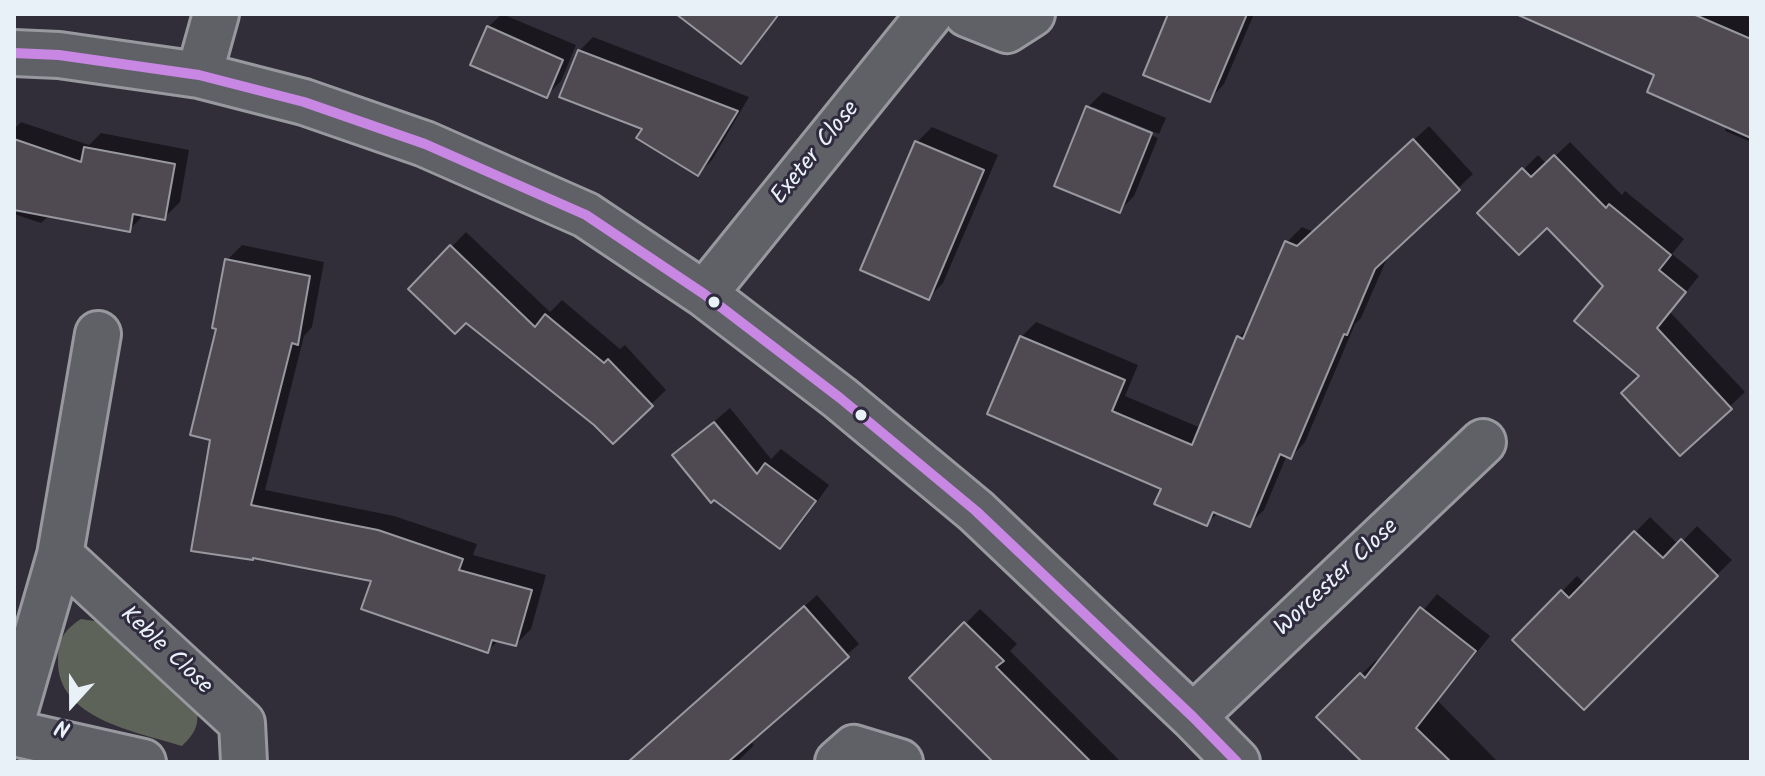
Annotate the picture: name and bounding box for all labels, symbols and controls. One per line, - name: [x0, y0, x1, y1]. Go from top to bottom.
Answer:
- street label: Exeter Close: [767, 96, 867, 212]
- unlabelled marker: [706, 294, 722, 310]
- unlabelled marker: [853, 407, 869, 423]
- street label: Worcester Close: [1270, 514, 1406, 644]
- street label: Keble Close: [113, 602, 217, 702]
- north arrow: [32, 664, 112, 744]
- text: N: [50, 708, 76, 746]

